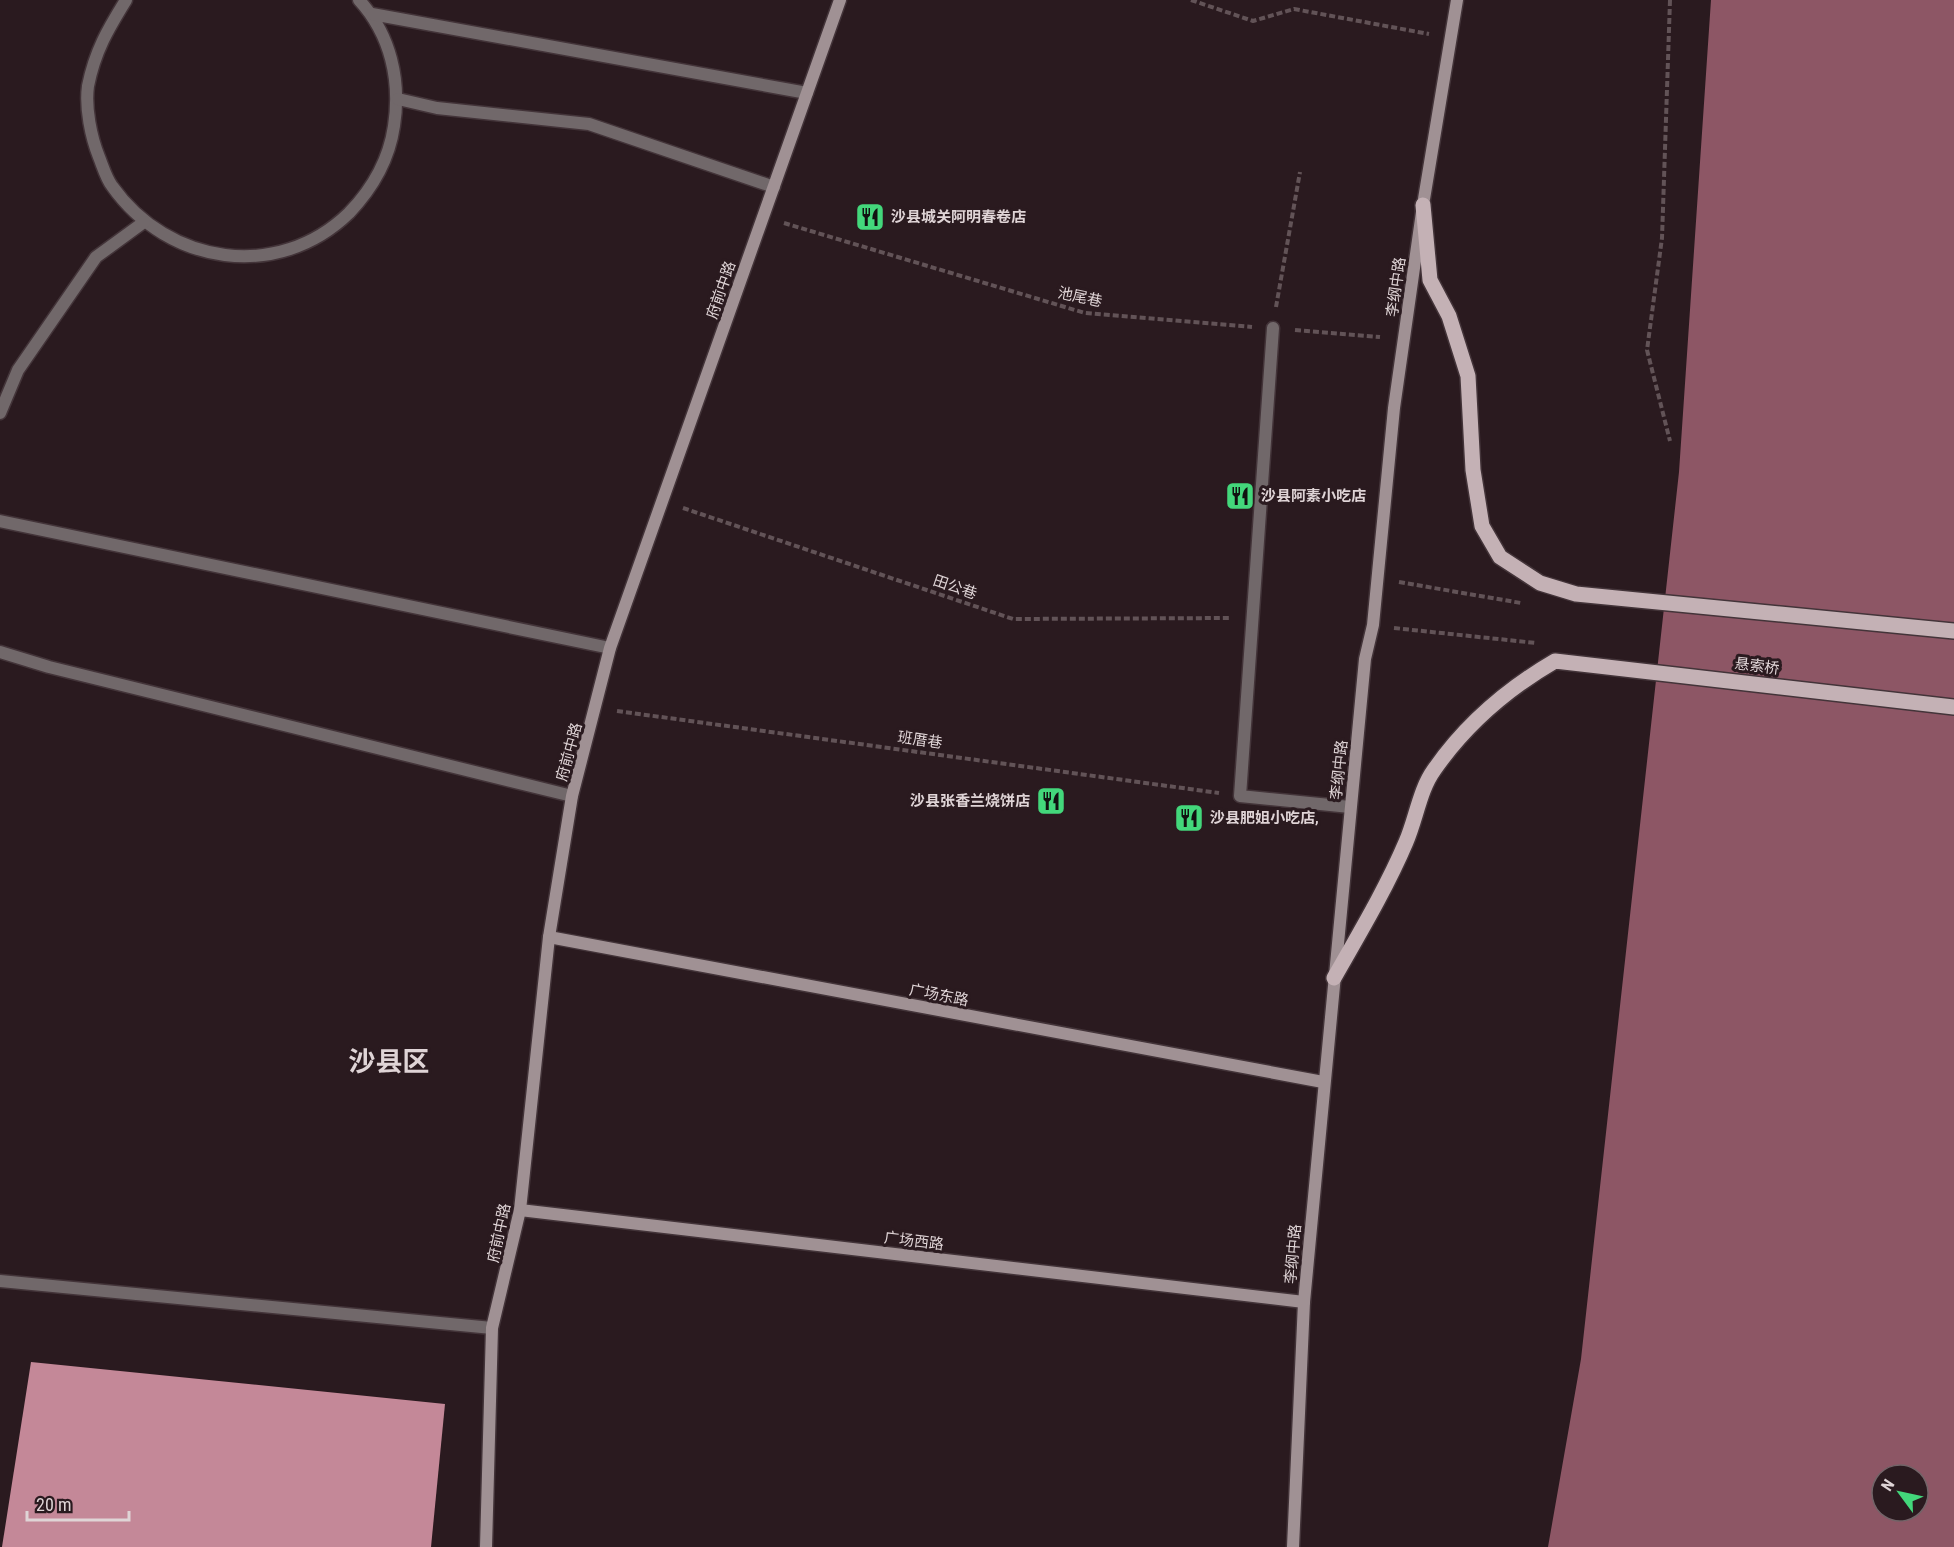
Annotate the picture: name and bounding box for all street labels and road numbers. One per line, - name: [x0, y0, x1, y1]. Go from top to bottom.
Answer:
- street label: 李纲中路: [1383, 256, 1409, 318]
- street label: 府前中路: [703, 259, 739, 321]
- street label: 池尾巷: [1056, 284, 1104, 310]
- street label: 田公巷: [931, 571, 979, 603]
- street label: 悬索桥: [1734, 654, 1780, 678]
- street label: 府前中路: [553, 721, 585, 783]
- street label: 班厝巷: [896, 728, 944, 752]
- street label: 李纲中路: [1327, 739, 1351, 801]
- street label: 广场东路: [908, 980, 970, 1010]
- street label: 府前中路: [484, 1202, 514, 1264]
- street label: 李纲中路: [1281, 1223, 1305, 1285]
- street label: 广场西路: [883, 1228, 945, 1254]

